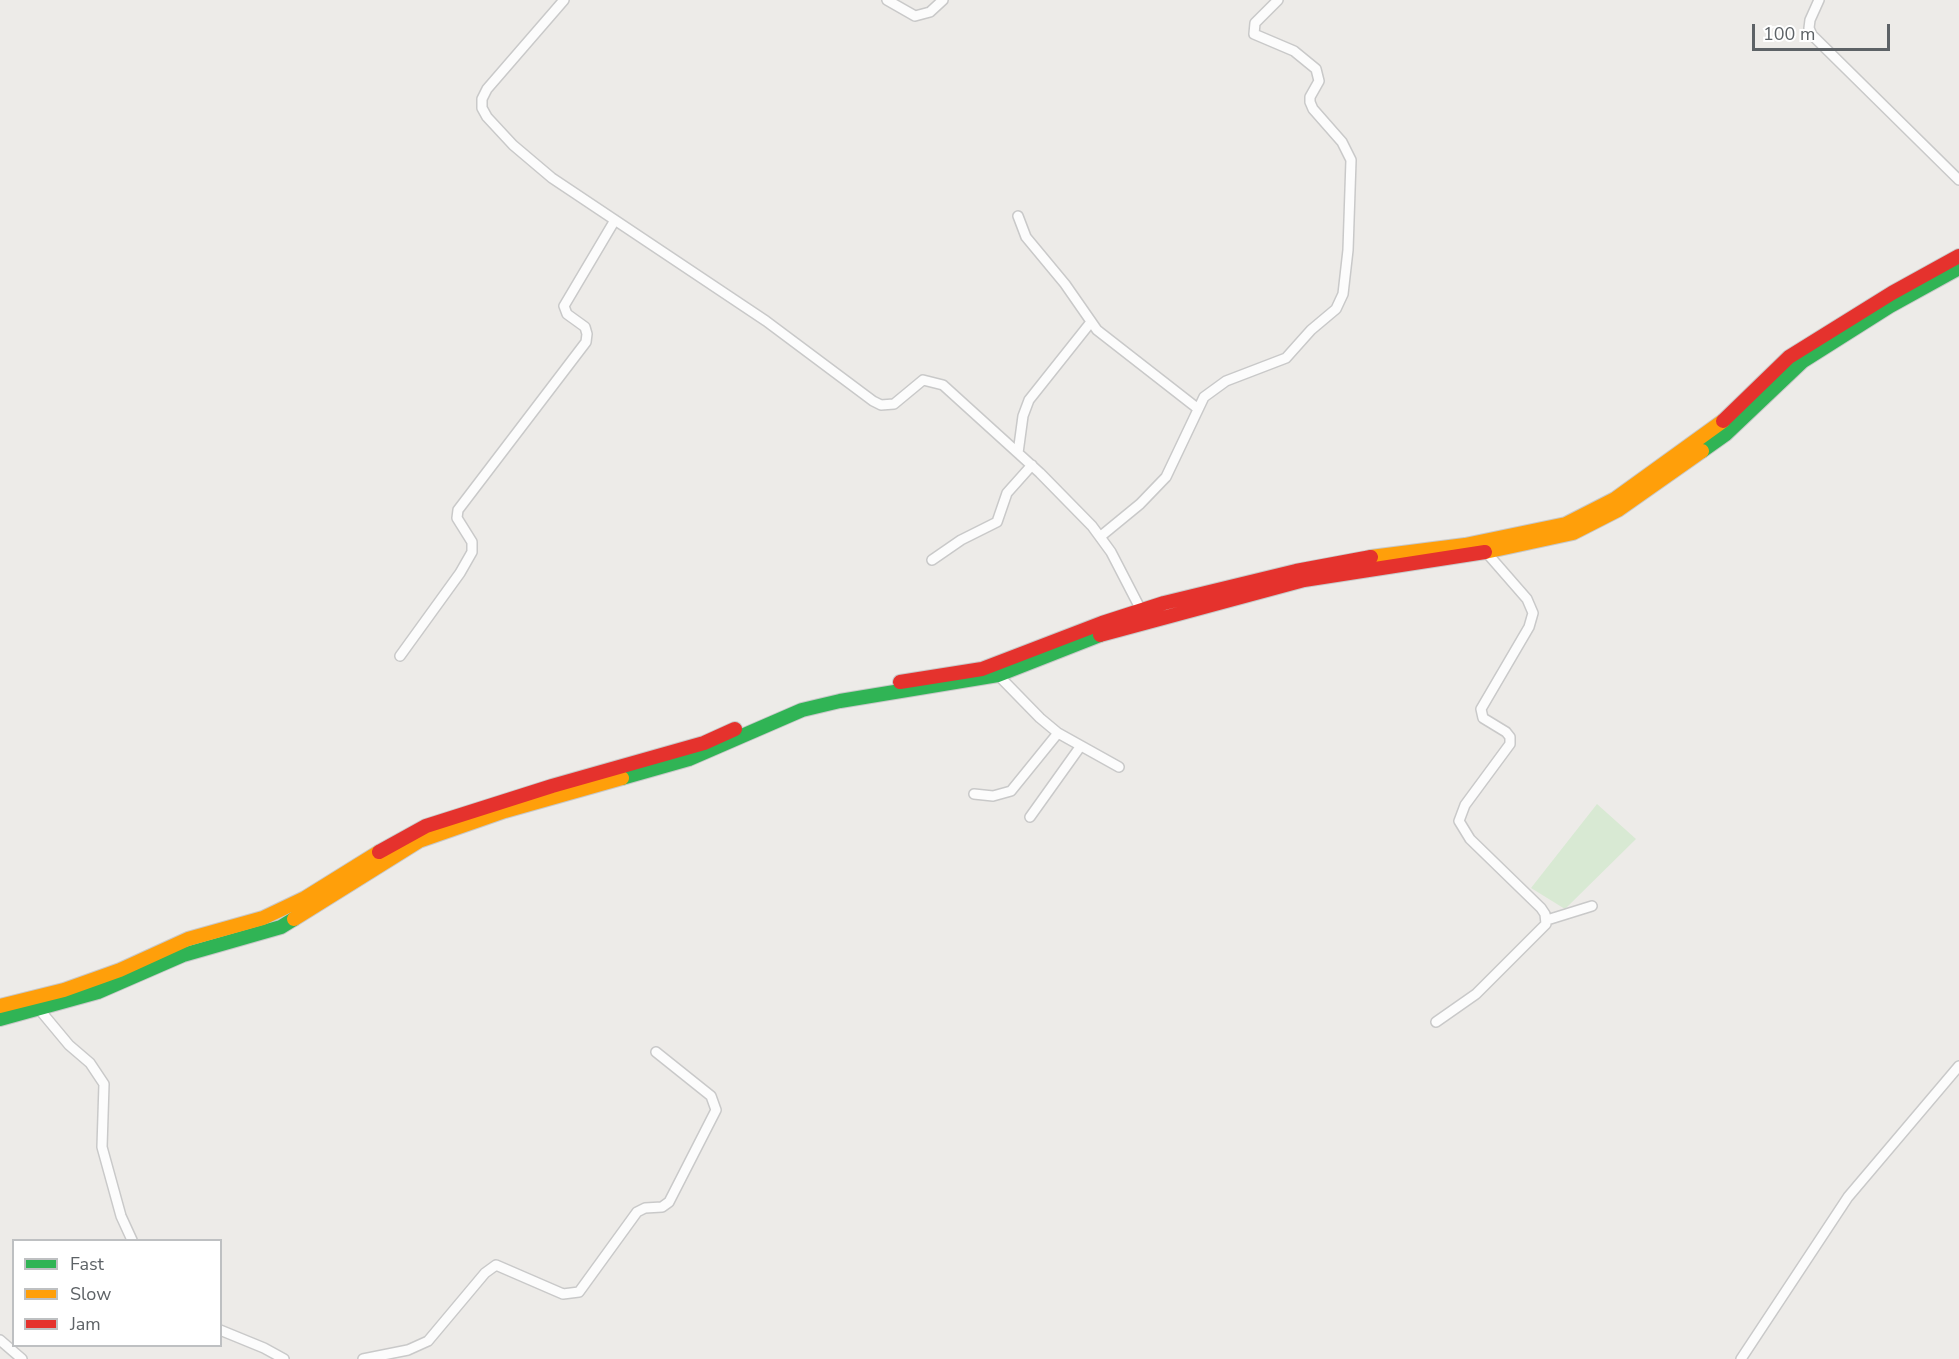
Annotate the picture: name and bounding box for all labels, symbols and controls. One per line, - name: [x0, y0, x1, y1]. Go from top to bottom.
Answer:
- scale bar: [1755, 12, 1893, 50]
- text: 100 m: [1763, 22, 1815, 46]
- legend: [12, 1239, 222, 1347]
- text: Fast: [70, 1252, 104, 1276]
- text: Slow: [70, 1282, 111, 1306]
- text: Jam: [70, 1312, 101, 1336]

